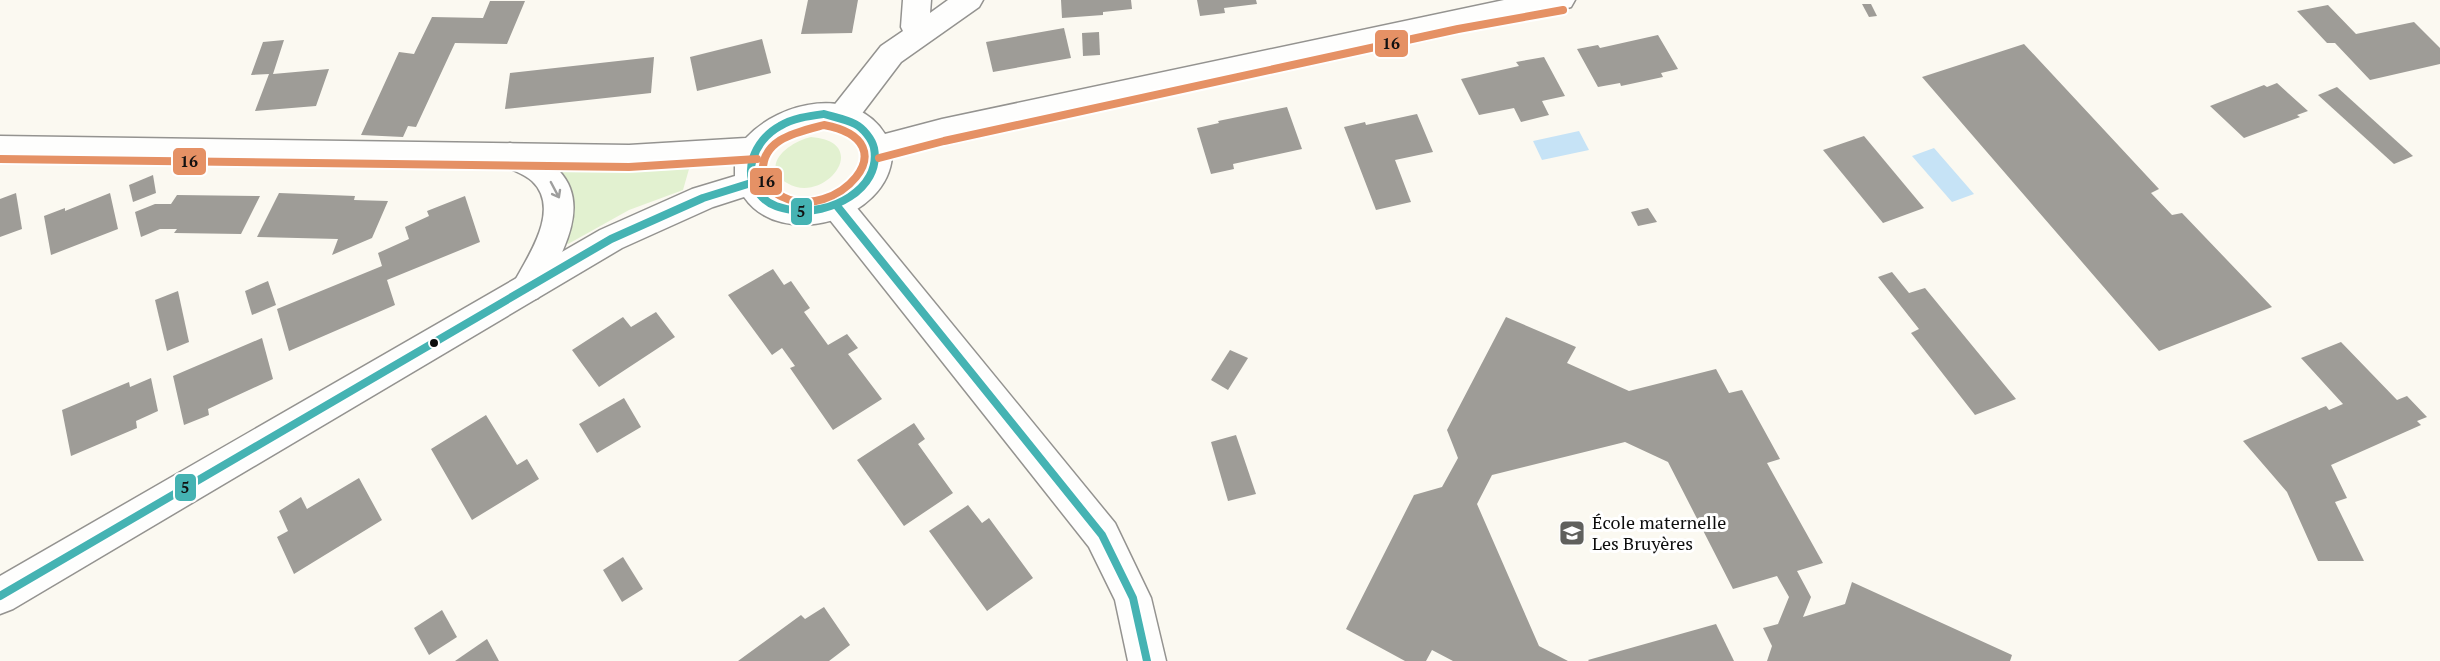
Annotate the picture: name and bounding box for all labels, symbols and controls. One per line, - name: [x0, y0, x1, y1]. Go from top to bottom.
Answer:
- line badge: 16: [1374, 29, 1409, 58]
- text: 16: [1382, 32, 1400, 54]
- line badge: 16: [172, 147, 207, 176]
- text: 16: [180, 150, 198, 172]
- line badge: 16: [749, 167, 783, 196]
- text: 16: [757, 170, 775, 192]
- one-way arrow: [549, 181, 561, 199]
- line badge: 5: [790, 197, 813, 226]
- text: 5: [796, 200, 806, 222]
- unlabelled marker: [428, 337, 440, 349]
- line badge: 5: [174, 473, 197, 502]
- text: 5: [180, 476, 190, 498]
- place label: École maternelle Les Bruyères: [1592, 510, 1726, 555]
- school or university icon: École maternelle Les Bruyères: [1557, 518, 1587, 548]

